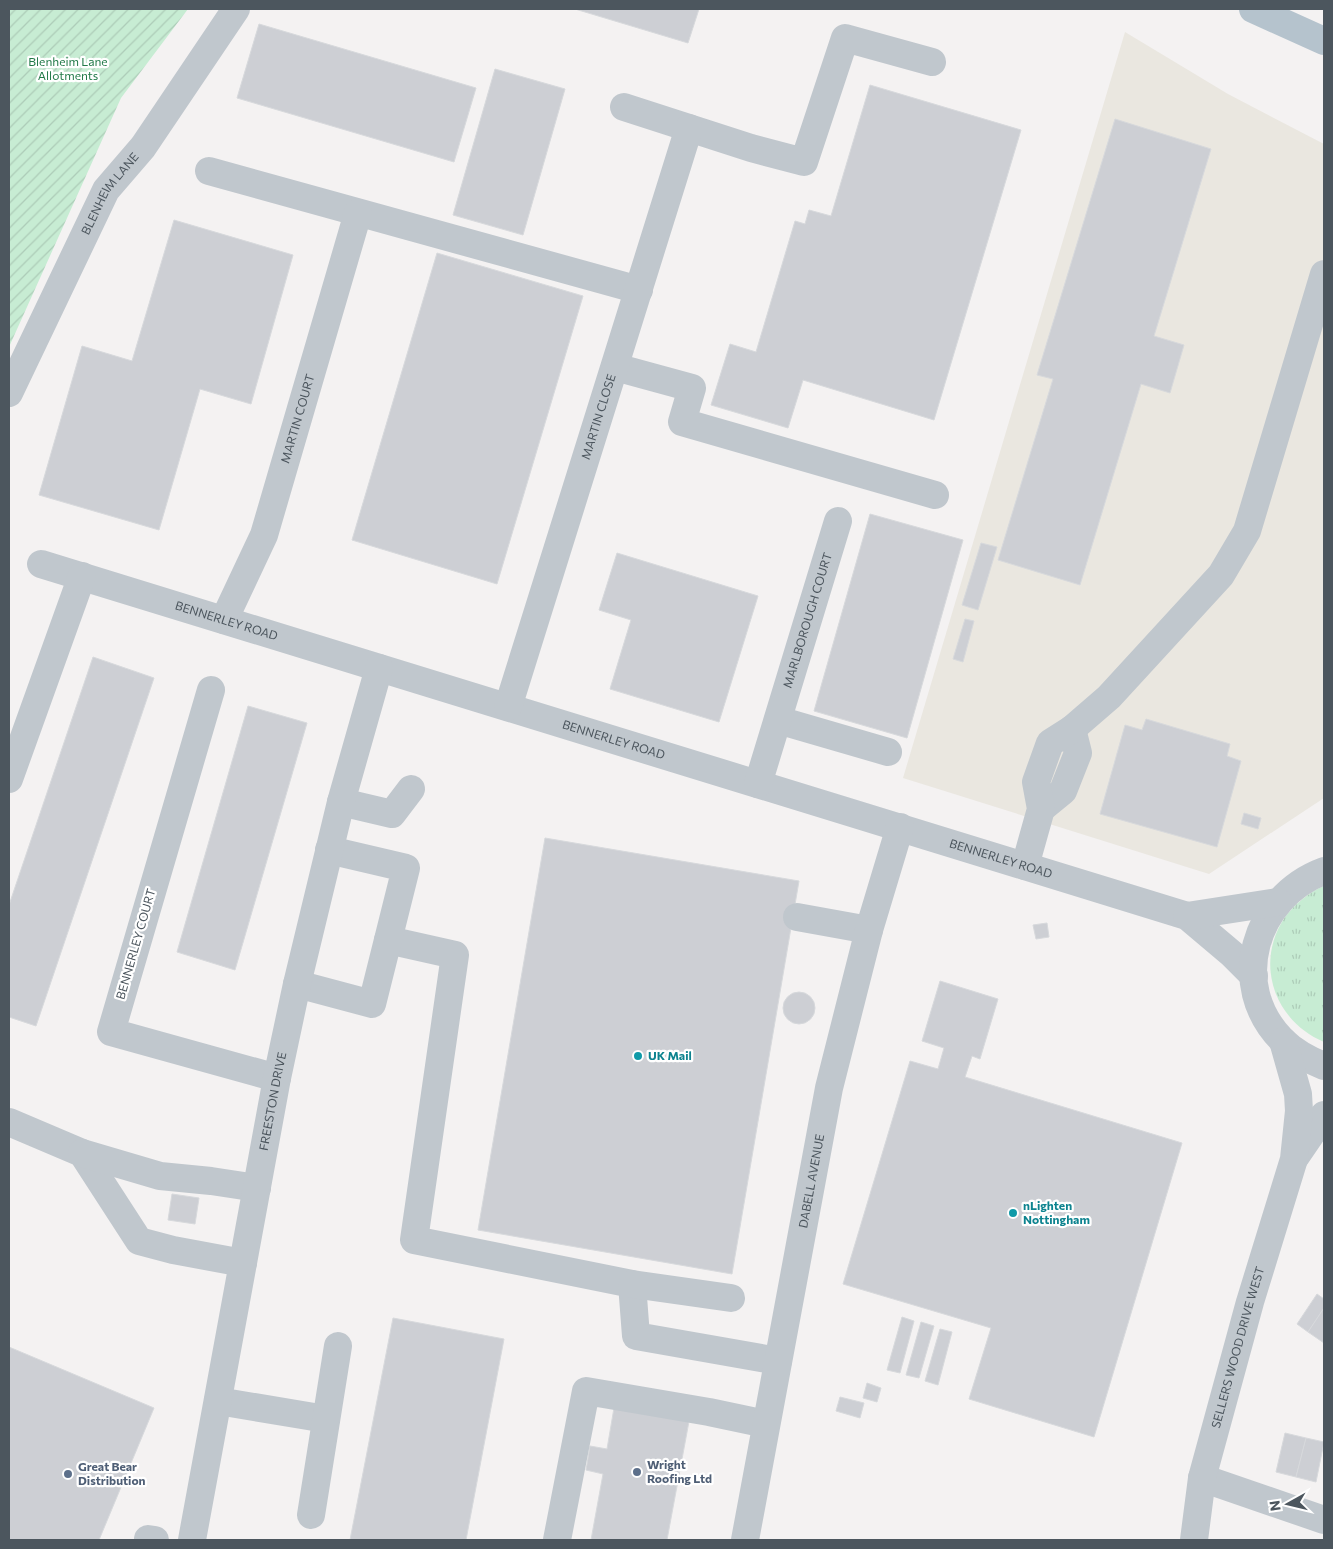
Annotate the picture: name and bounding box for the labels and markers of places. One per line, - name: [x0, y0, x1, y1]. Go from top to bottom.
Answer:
- place label: UK Mail: [648, 1048, 692, 1062]
- marker: UK Mail: [632, 1050, 644, 1062]
- place label: nLighten Nottingham: [1023, 1198, 1090, 1226]
- marker: nLighten Nottingham: [1007, 1207, 1019, 1219]
- place label: Wright Roofing Ltd: [647, 1457, 712, 1485]
- place label: Great Bear Distribution: [78, 1459, 146, 1487]
- marker: Wright Roofing Ltd: [631, 1466, 643, 1478]
- marker: Great Bear Distribution: [62, 1468, 74, 1480]

